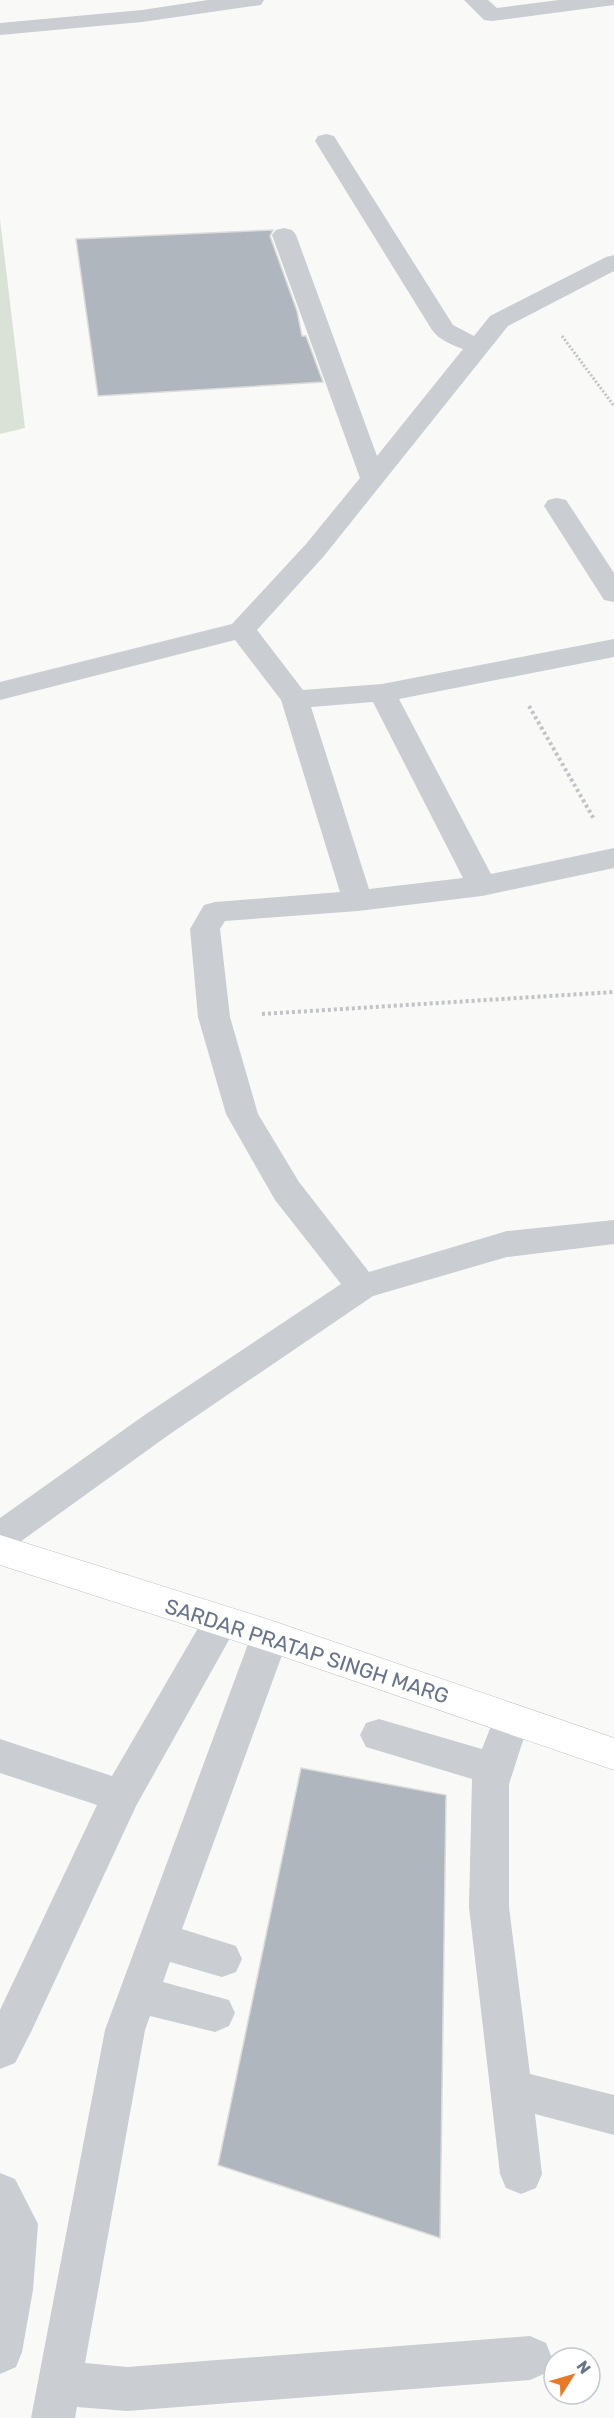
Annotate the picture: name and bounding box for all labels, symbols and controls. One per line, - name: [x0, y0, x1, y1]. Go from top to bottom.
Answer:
- street label: SARDAR PRATAP SINGH MARG: [162, 1593, 452, 1709]
- north arrow: [542, 2346, 602, 2406]
- text: N: [573, 2357, 595, 2378]

